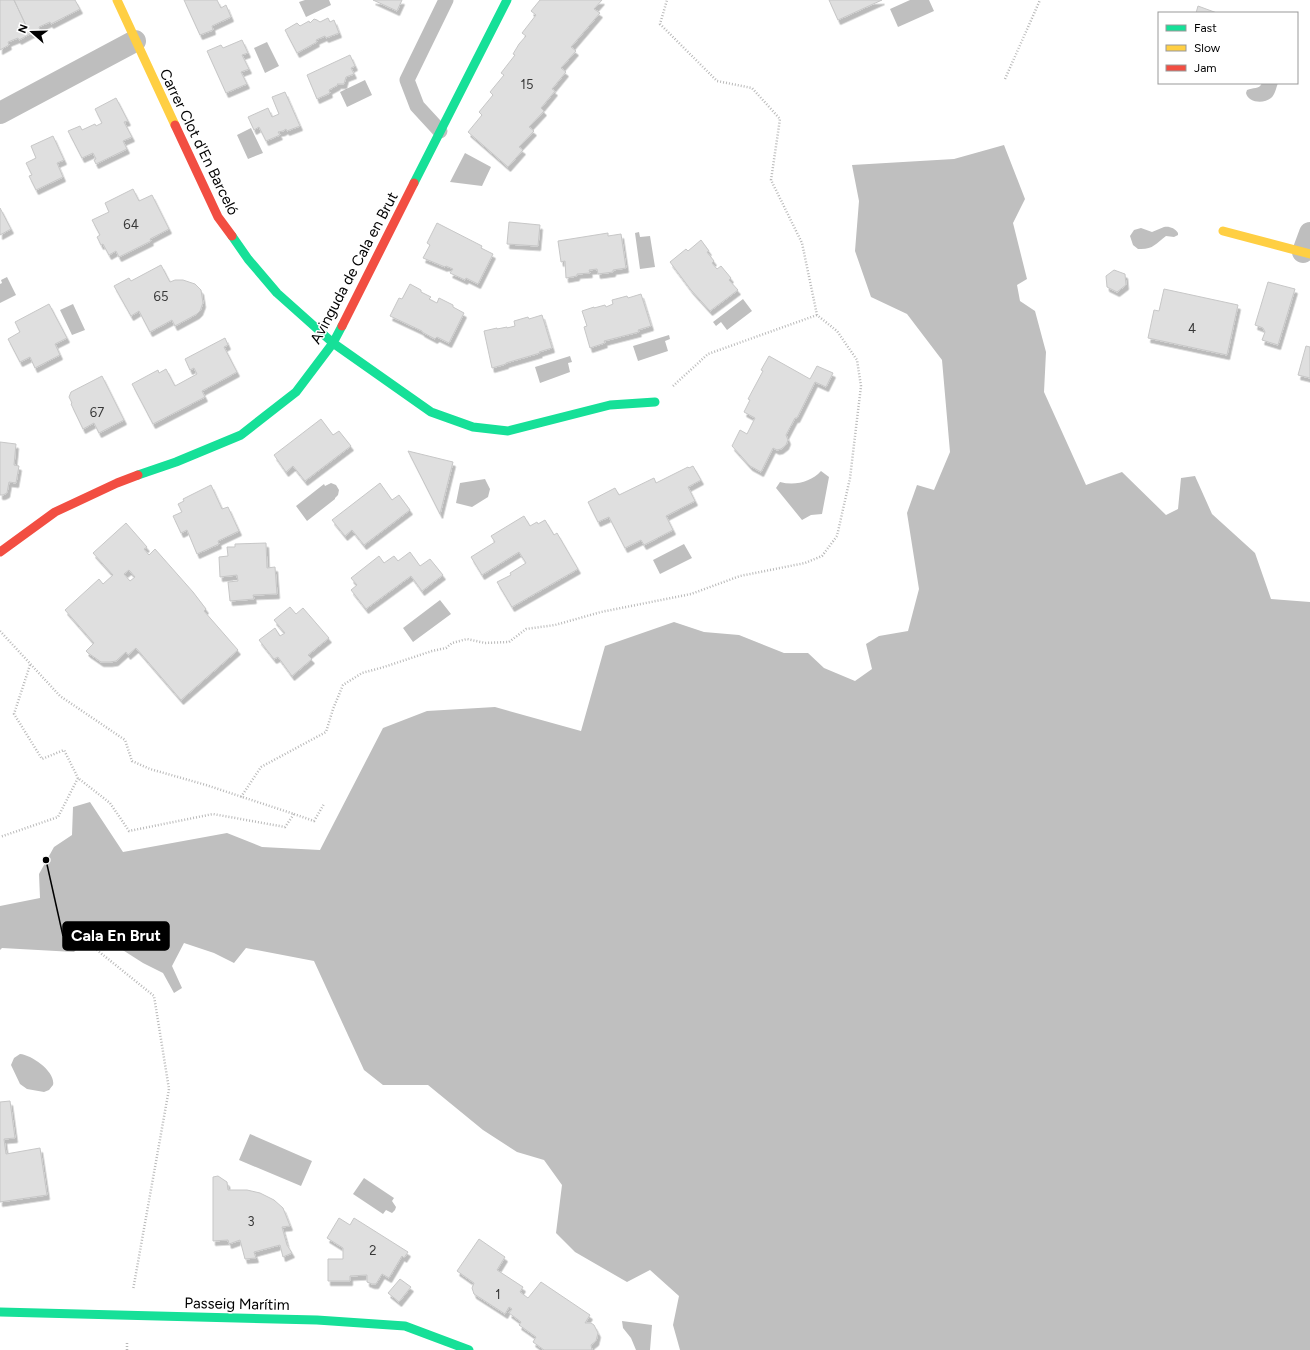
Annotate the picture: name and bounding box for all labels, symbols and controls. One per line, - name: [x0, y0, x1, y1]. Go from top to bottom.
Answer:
- north arrow: [12, 12, 52, 52]
- legend: [1158, 12, 1298, 84]
- text: Fast: [1194, 21, 1217, 35]
- text: N: [16, 23, 31, 35]
- text: Slow: [1194, 41, 1221, 55]
- text: Jam: [1194, 61, 1217, 75]
- street label: Carrer Clot d'En Barceló: [156, 66, 242, 218]
- house number: 15: [521, 77, 533, 92]
- street label: Avinguda de Cala en Brut: [306, 189, 402, 347]
- house number: 64: [123, 217, 139, 232]
- house number: 65: [154, 289, 168, 304]
- house number: 4: [1188, 321, 1196, 336]
- house number: 67: [90, 405, 104, 420]
- callout: Cala En Brut: [63, 922, 169, 950]
- text: Cala En Brut: [71, 926, 161, 945]
- house number: 3: [247, 1214, 255, 1229]
- house number: 2: [369, 1243, 377, 1258]
- house number: 1: [495, 1287, 501, 1302]
- street label: Passeig Marítim: [184, 1294, 290, 1314]

